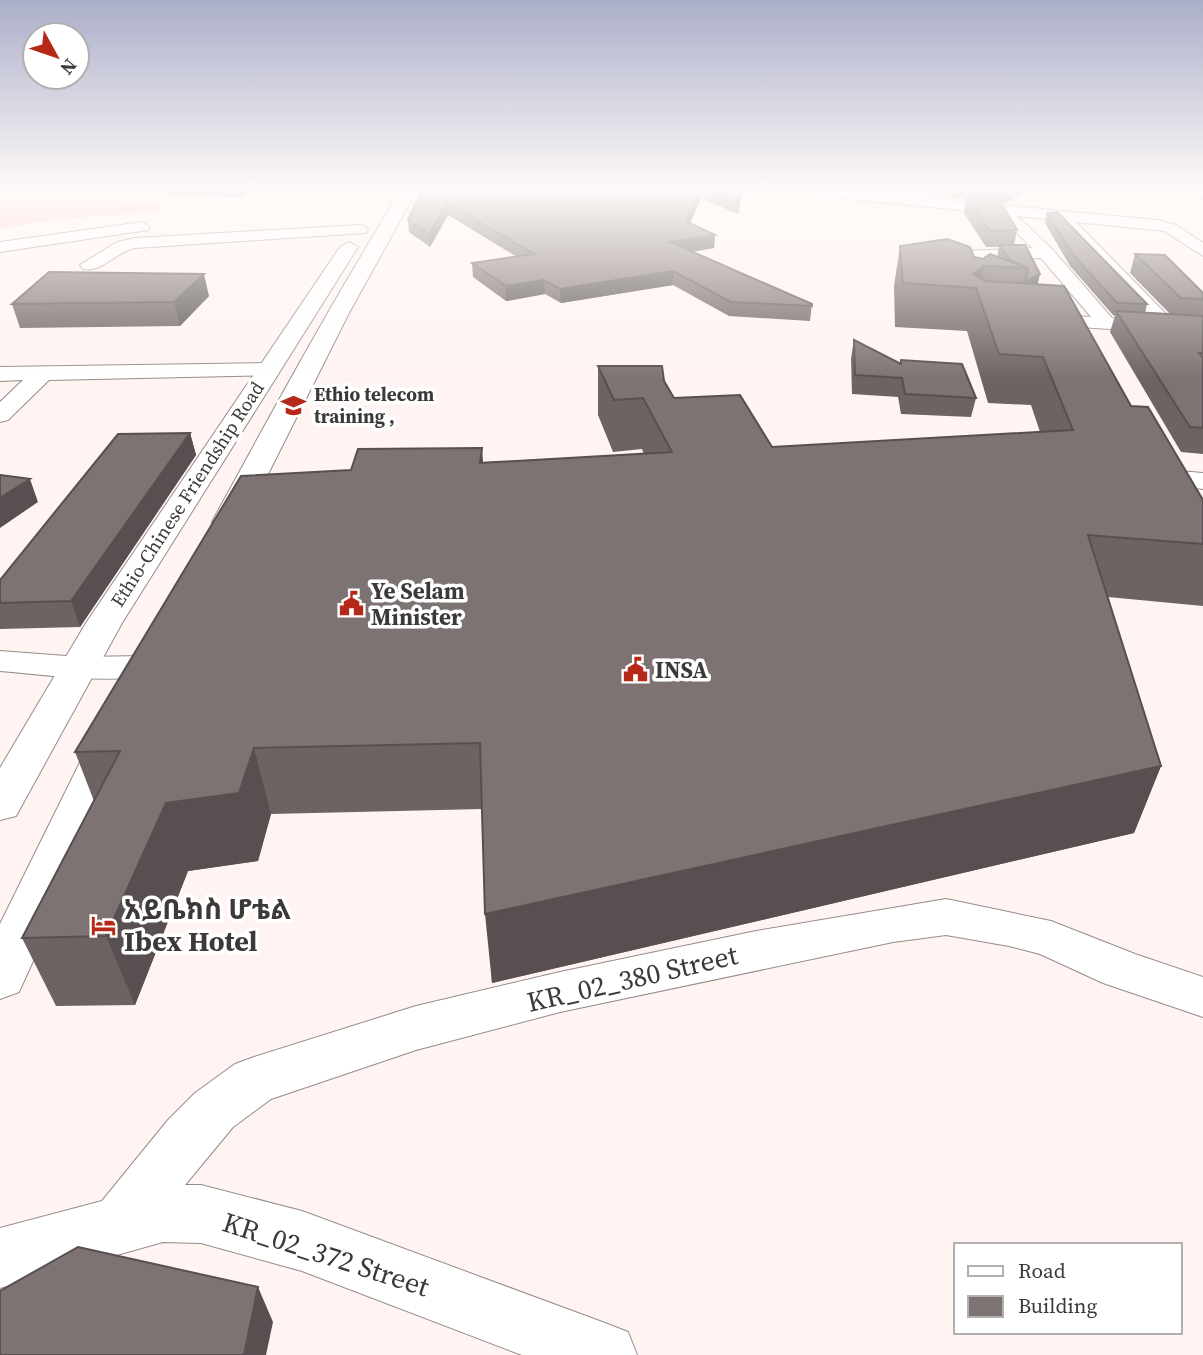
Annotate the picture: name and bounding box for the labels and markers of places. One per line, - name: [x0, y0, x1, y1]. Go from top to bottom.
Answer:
- place label: Ethio telecom training ,: [314, 381, 434, 429]
- school or university icon: Ethio telecom training ,: [280, 391, 308, 419]
- place label: Ye Selam Minister: [371, 575, 465, 633]
- public building icon: Ye Selam Minister: [337, 590, 365, 618]
- place label: INSA: [655, 654, 708, 686]
- public building icon: INSA: [621, 656, 649, 684]
- place label: አይቤክስ ሆቴል Ibex Hotel: [124, 890, 292, 960]
- hotel icon: አይቤክስ ሆቴል Ibex Hotel: [90, 911, 118, 939]

